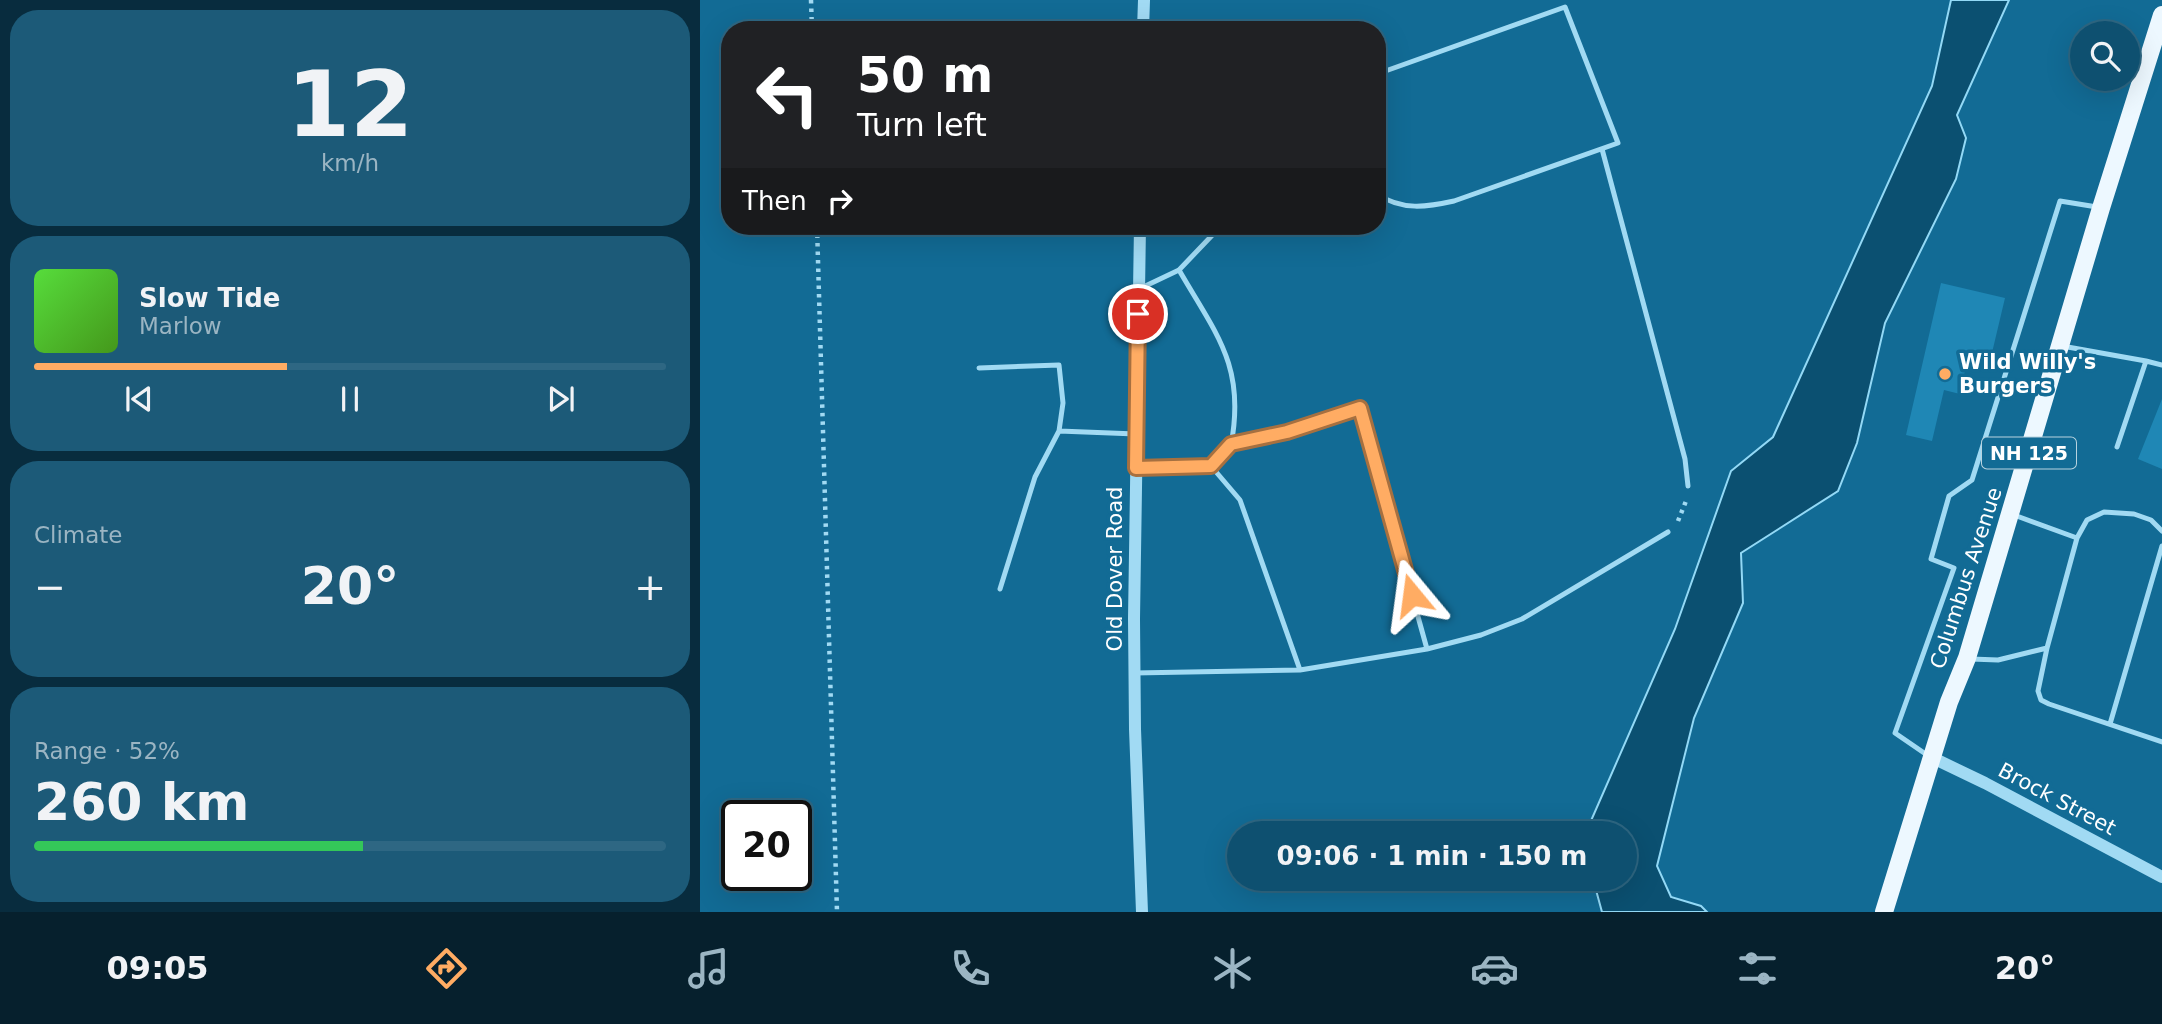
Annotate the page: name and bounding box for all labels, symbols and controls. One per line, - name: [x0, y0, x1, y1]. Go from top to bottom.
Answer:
- map controls: [2070, 21, 2140, 91]
- button: search: [2070, 21, 2140, 91]
- text: 50 m: [857, 47, 993, 104]
- icon: left: [742, 49, 833, 140]
- text: 12: [287, 52, 413, 157]
- text: Turn left: [857, 106, 987, 144]
- text: km/h: [321, 150, 379, 176]
- icon: right: [821, 182, 859, 220]
- text: Then: [742, 186, 807, 216]
- text: Slow Tide: [139, 283, 280, 313]
- pin: [1108, 284, 1168, 344]
- icon: arrive: [1119, 295, 1157, 333]
- text: Marlow: [139, 313, 222, 339]
- place label: Wild Willy's Burgers: [1959, 350, 2096, 398]
- marker: Wild Willy's Burgers: [1937, 366, 1953, 382]
- icon: previous: [120, 380, 158, 418]
- icon: pause: [331, 380, 369, 418]
- icon: next: [542, 380, 580, 418]
- road number: NH 125: [1982, 437, 2076, 468]
- street label: Columbus Avenue: [1925, 484, 2007, 672]
- street label: Old Dover Road: [1103, 487, 1127, 651]
- text: Climate: [34, 522, 123, 548]
- text: 20°: [301, 556, 399, 616]
- position arrow: [1375, 558, 1449, 632]
- text: −: [34, 565, 66, 609]
- text: +: [634, 565, 666, 609]
- text: Range · 52%: [34, 738, 180, 764]
- street label: Brock Street: [1994, 758, 2120, 840]
- text: 260 km: [34, 772, 249, 832]
- speed limit sign: 20: [721, 800, 812, 891]
- text: 09:06 · 1 min · 150 m: [1277, 841, 1587, 871]
- icon: directions: [422, 944, 471, 993]
- icon: music: [684, 944, 733, 993]
- icon: phone: [946, 944, 995, 993]
- icon: climate: [1208, 944, 1257, 993]
- icon: car: [1470, 944, 1519, 993]
- icon: filters: [1733, 944, 1782, 993]
- text: 09:05: [107, 949, 208, 987]
- text: 20°: [1995, 949, 2055, 987]

